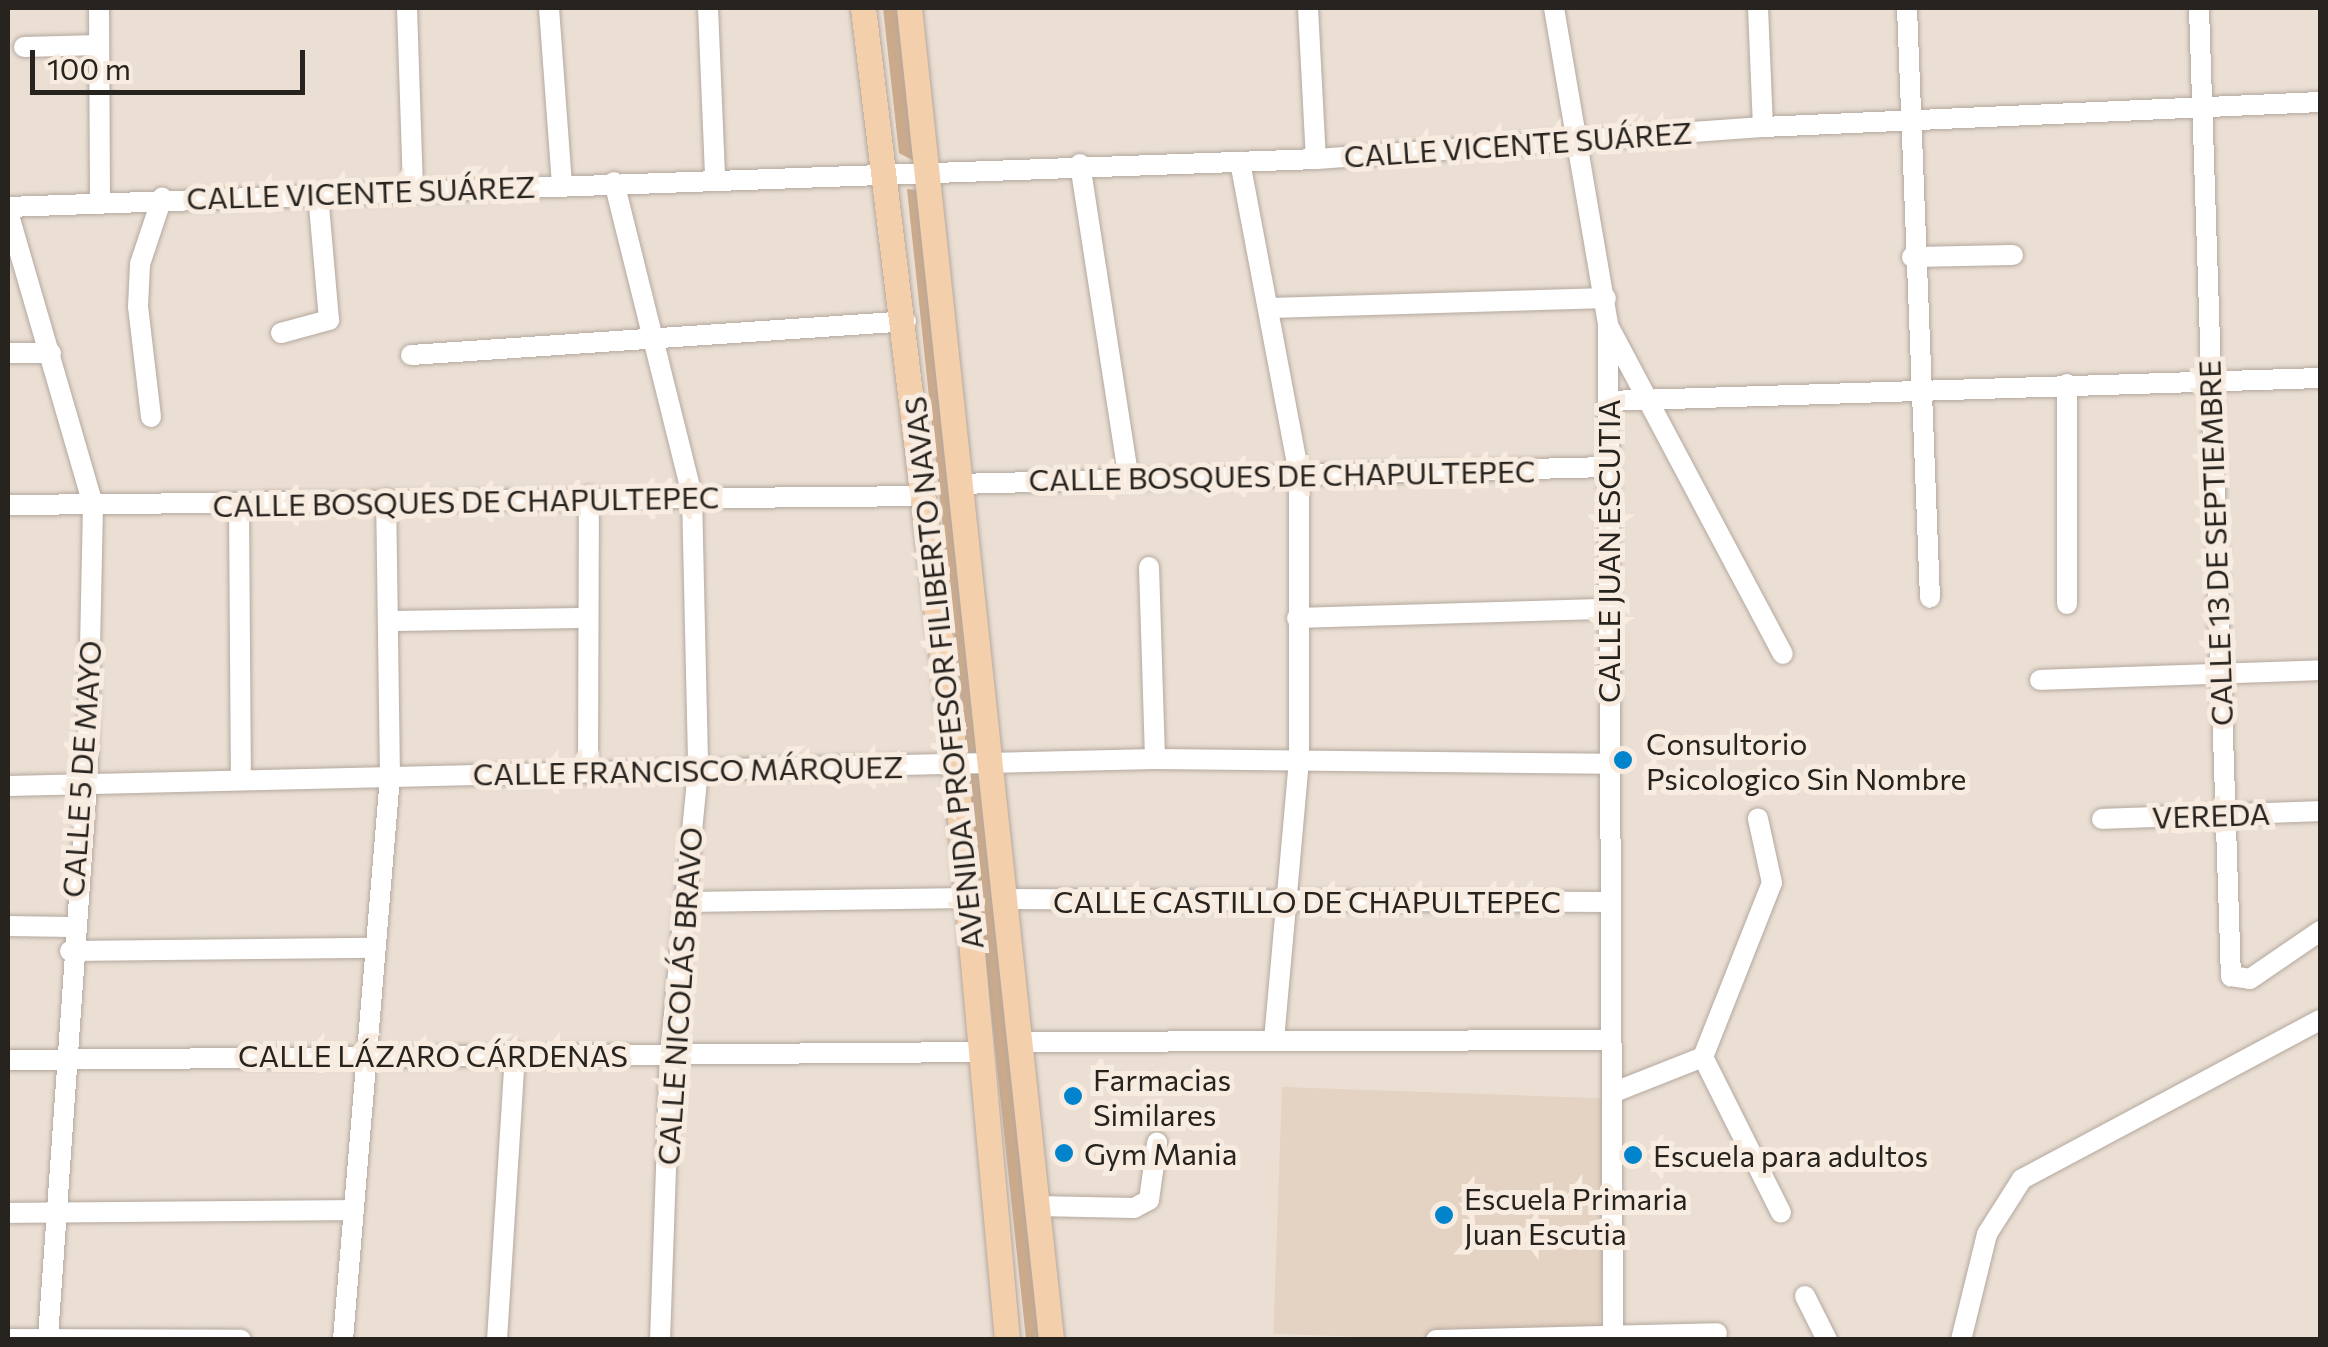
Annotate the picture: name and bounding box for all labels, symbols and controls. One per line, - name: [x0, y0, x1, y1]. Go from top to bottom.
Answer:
- scale bar: [35, 30, 310, 92]
- text: 100 m: [47, 49, 131, 86]
- street label: CALLE VICENTE SUÁREZ: [1343, 114, 1693, 174]
- street label: CALLE VICENTE SUÁREZ: [186, 168, 536, 216]
- street label: CALLE 13 DE SEPTIEMBRE: [2191, 359, 2239, 727]
- street label: AVENIDA PROFESOR FILIBERTO NAVAS: [896, 395, 990, 951]
- street label: CALLE JUAN ESCUTIA: [1590, 399, 1626, 703]
- street label: CALLE BOSQUES DE CHAPULTEPEC: [1028, 453, 1536, 497]
- street label: CALLE BOSQUES DE CHAPULTEPEC: [212, 479, 720, 523]
- street label: CALLE 5 DE MAYO: [54, 639, 108, 899]
- place label: Consultorio Psicologico Sin Nombre: [1646, 725, 1966, 796]
- marker: Consultorio Psicologico Sin Nombre: [1610, 747, 1636, 773]
- street label: CALLE FRANCISCO MÁRQUEZ: [472, 748, 904, 792]
- street label: VEREDA: [2151, 795, 2271, 835]
- street label: CALLE NICOLÁS BRAVO: [649, 826, 709, 1166]
- street label: CALLE CASTILLO DE CHAPULTEPEC: [1053, 883, 1561, 919]
- street label: CALLE LÁZARO CÁRDENAS: [238, 1037, 628, 1073]
- place label: Farmacias Similares: [1093, 1061, 1231, 1132]
- marker: Farmacias Similares: [1062, 1085, 1084, 1107]
- place label: Gym Mania: [1084, 1135, 1237, 1171]
- place label: Escuela para adultos: [1653, 1137, 1928, 1173]
- marker: Gym Mania: [1053, 1142, 1075, 1164]
- marker: Escuela para adultos: [1622, 1144, 1644, 1166]
- place label: Escuela Primaria Juan Escutia: [1464, 1180, 1688, 1250]
- marker: Escuela Primaria Juan Escutia: [1433, 1204, 1455, 1226]

